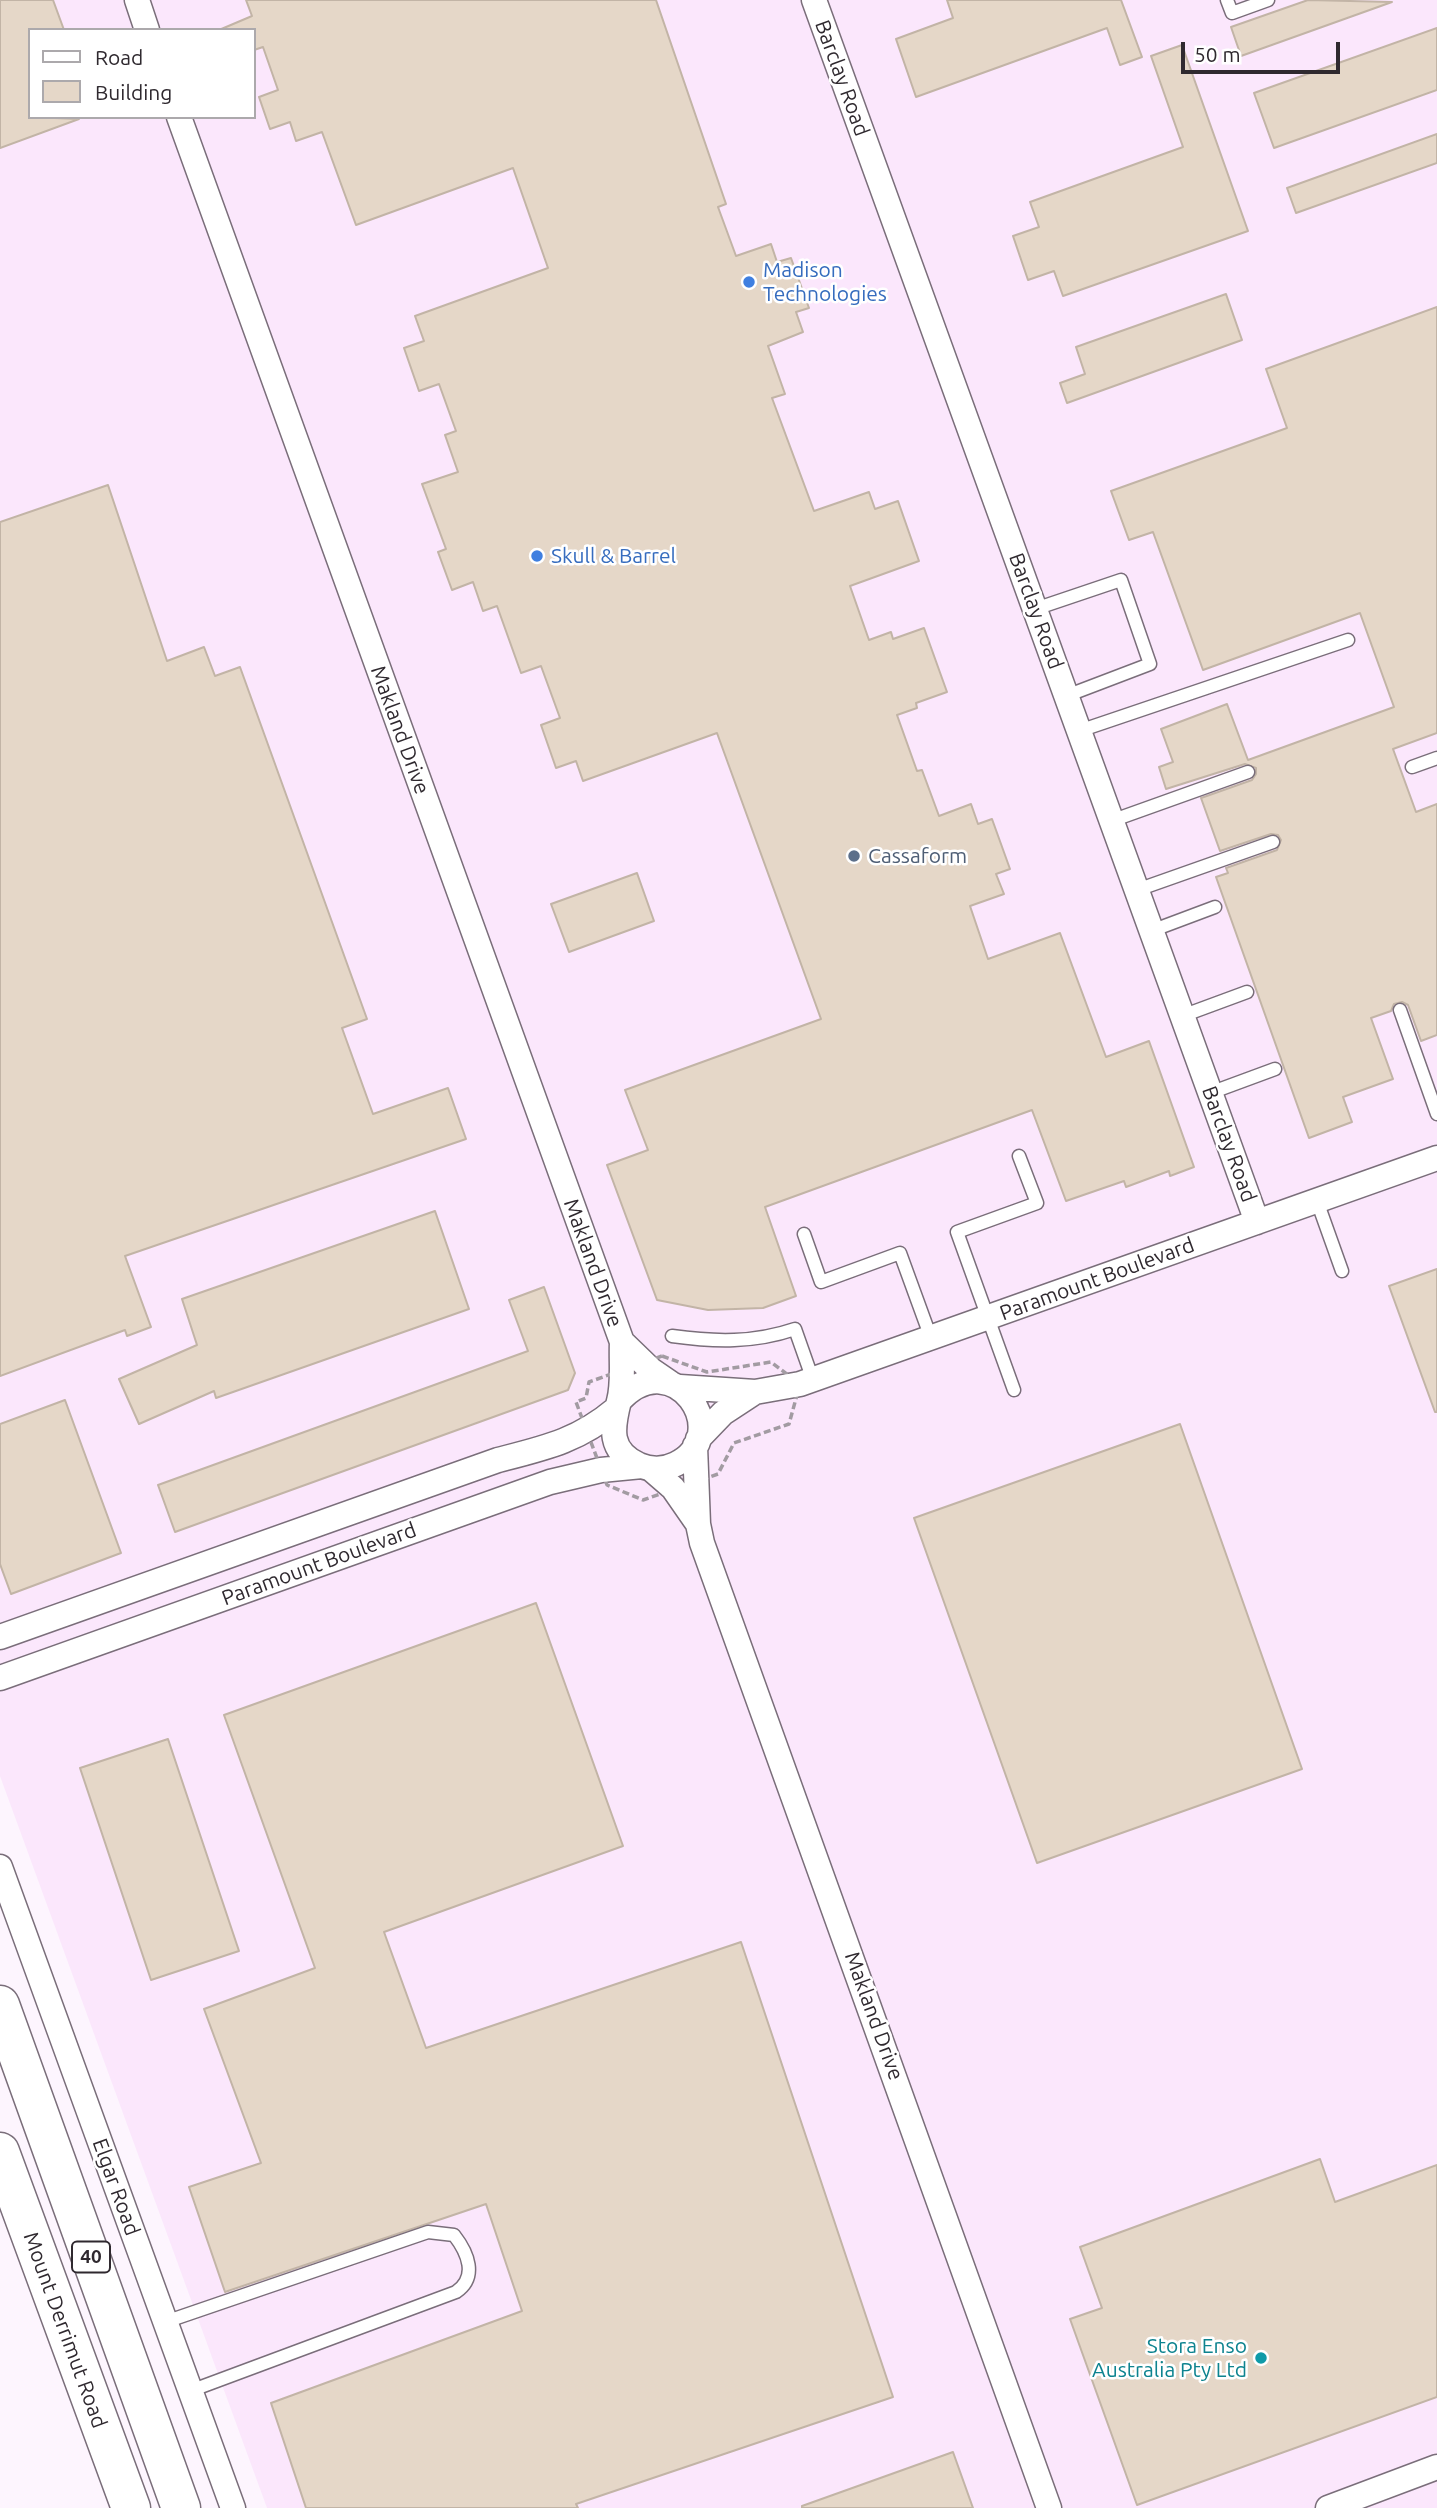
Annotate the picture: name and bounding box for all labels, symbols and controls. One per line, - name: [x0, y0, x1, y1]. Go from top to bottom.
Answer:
- street label: Barclay Road: [809, 17, 875, 139]
- legend: [28, 28, 256, 119]
- scale bar: [1185, 28, 1344, 72]
- text: 50 m: [1194, 42, 1241, 66]
- text: Road: [95, 45, 143, 69]
- text: Building: [95, 80, 172, 104]
- place label: Madison Technologies: [763, 257, 887, 307]
- marker: Madison Technologies: [741, 274, 757, 290]
- place label: Skull & Barrel: [551, 543, 676, 569]
- marker: Skull & Barrel: [529, 548, 545, 564]
- street label: Barclay Road: [1003, 550, 1069, 672]
- street label: Makland Drive: [365, 662, 435, 798]
- place label: Cassaform: [868, 843, 967, 869]
- marker: Cassaform: [846, 848, 862, 864]
- street label: Barclay Road: [1196, 1083, 1262, 1205]
- street label: Makland Drive: [558, 1195, 628, 1331]
- street label: Paramount Boulevard: [996, 1232, 1198, 1326]
- street label: Paramount Boulevard: [218, 1517, 420, 1611]
- street label: Makland Drive: [839, 1948, 909, 2084]
- street label: Elgar Road: [87, 2135, 145, 2239]
- street label: Mount Derrimut Road: [18, 2229, 112, 2431]
- road number: 40: [72, 2242, 110, 2272]
- place label: Stora Enso Australia Pty Ltd: [1092, 2333, 1247, 2383]
- marker: Stora Enso Australia Pty Ltd: [1253, 2350, 1269, 2366]

